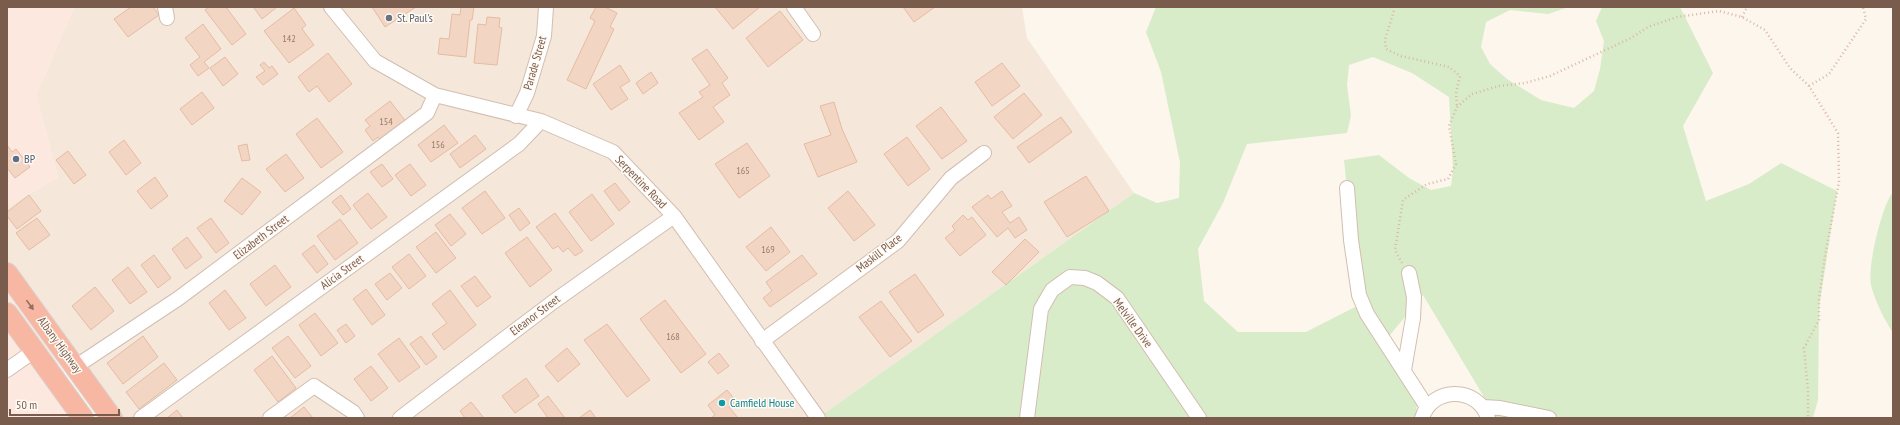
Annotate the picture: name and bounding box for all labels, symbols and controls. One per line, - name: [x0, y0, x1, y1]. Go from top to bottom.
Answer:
- place label: St. Paul's: [397, 10, 433, 25]
- marker: St. Paul's: [384, 13, 394, 23]
- house number: 142: [282, 32, 296, 45]
- street label: Parade Street: [520, 33, 550, 92]
- house number: 154: [379, 115, 393, 128]
- house number: 156: [431, 138, 445, 151]
- place label: BP: [24, 151, 36, 166]
- street label: Serpentine Road: [612, 152, 670, 211]
- marker: BP: [11, 154, 21, 164]
- house number: 165: [736, 164, 750, 177]
- street label: Elizabeth Street: [230, 210, 292, 262]
- street label: Maskill Place: [853, 230, 905, 275]
- house number: 169: [761, 243, 775, 256]
- street label: Alicia Street: [317, 250, 367, 292]
- street label: Eleanor Street: [507, 290, 563, 338]
- street label: Melville Drive: [1110, 295, 1156, 350]
- one-way arrow: [26, 299, 34, 310]
- street label: Albany Highway: [35, 313, 86, 376]
- house number: 168: [666, 330, 680, 343]
- scale bar: [10, 391, 119, 417]
- place label: Camfield House: [730, 395, 795, 410]
- text: 50 m: [16, 397, 37, 412]
- marker: Camfield House: [717, 398, 727, 408]

